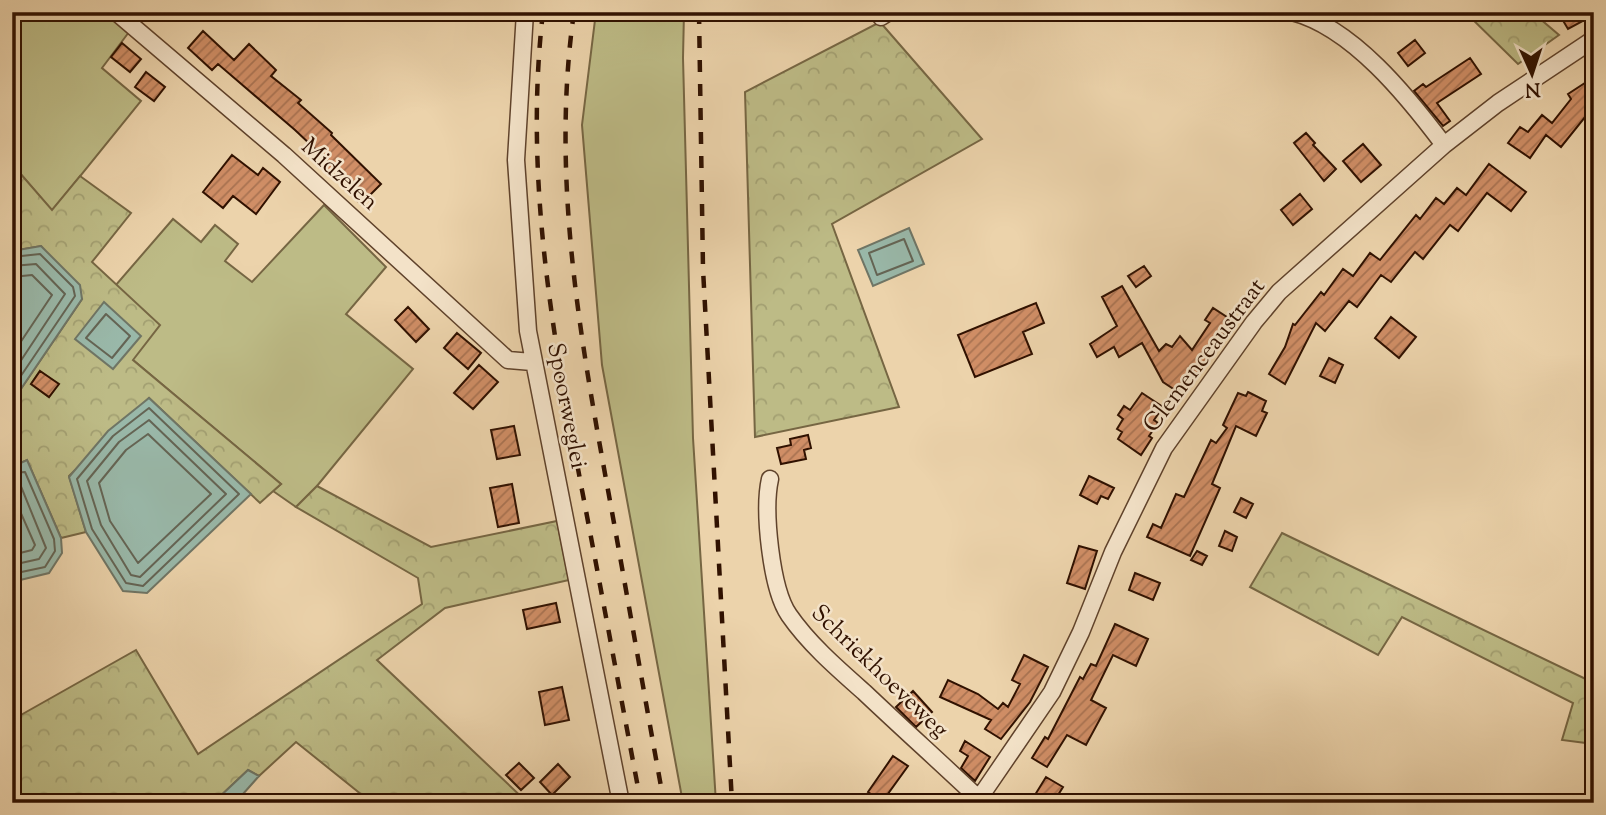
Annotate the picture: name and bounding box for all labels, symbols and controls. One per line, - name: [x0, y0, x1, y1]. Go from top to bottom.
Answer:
- north arrow: [1498, 38, 1568, 108]
- text: N: [1524, 75, 1541, 102]
- street label: Midzelen: [293, 131, 385, 219]
- street label: Clemenceaustraat: [1136, 272, 1274, 440]
- street label: Spoorweglei: [537, 340, 595, 472]
- street label: Schriekhoeveweg: [803, 597, 956, 747]

